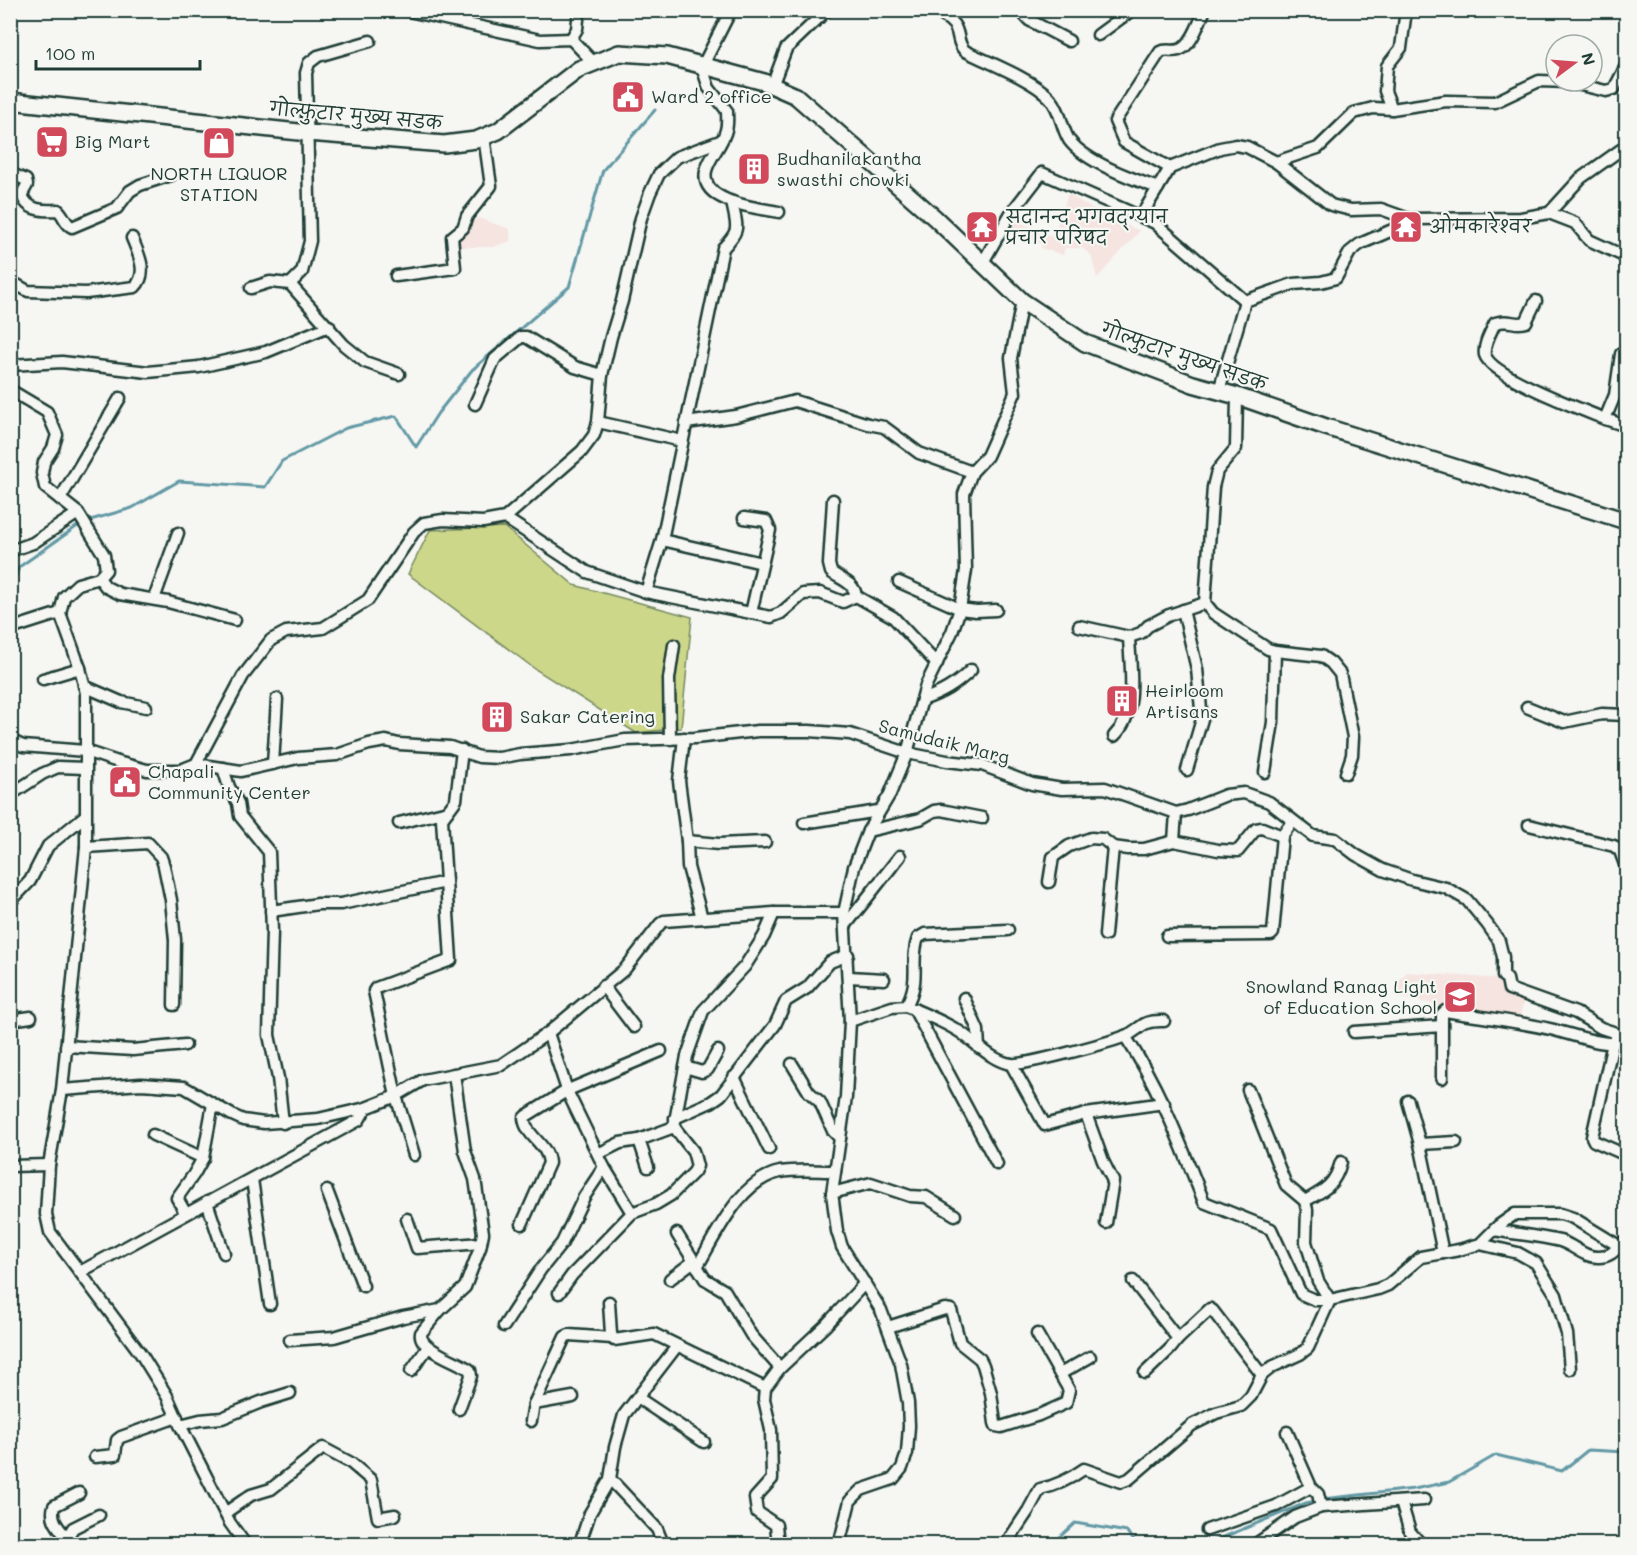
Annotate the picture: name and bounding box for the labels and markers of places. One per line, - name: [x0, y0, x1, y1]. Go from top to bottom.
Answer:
- public building icon: Ward 2 office: [610, 79, 646, 115]
- place label: Ward 2 office: [651, 84, 772, 108]
- supermarket icon: Big Mart: [34, 124, 70, 160]
- shop icon: NORTH LIQUOR STATION: [201, 125, 237, 161]
- place label: Big Mart: [75, 129, 150, 153]
- place label: Budhanilakantha swasthi chowki: [777, 146, 922, 191]
- building icon: Budhanilakantha swasthi chowki: [736, 151, 772, 187]
- place label: NORTH LIQUOR STATION: [151, 161, 287, 206]
- place label: सदानन्द भगवद्ग्यान प्रचार परिषद: [1004, 204, 1169, 249]
- temple icon: सदानन्द भगवद्ग्यान प्रचार परिषद: [964, 209, 1000, 245]
- temple icon: ओमकारेश्वर: [1388, 209, 1424, 245]
- place label: ओमकारेश्वर: [1429, 211, 1532, 238]
- place label: Heirloom Artisans: [1145, 678, 1224, 723]
- building icon: Heirloom Artisans: [1104, 683, 1140, 719]
- building icon: Sakar Catering: [479, 699, 515, 735]
- place label: Sakar Catering: [520, 704, 655, 728]
- place label: Chapali Community Center: [148, 759, 311, 804]
- public building icon: Chapali Community Center: [107, 764, 143, 800]
- place label: Snowland Ranag Light of Education School: [1246, 974, 1437, 1019]
- school or university icon: Snowland Ranag Light of Education School: [1442, 979, 1478, 1015]

